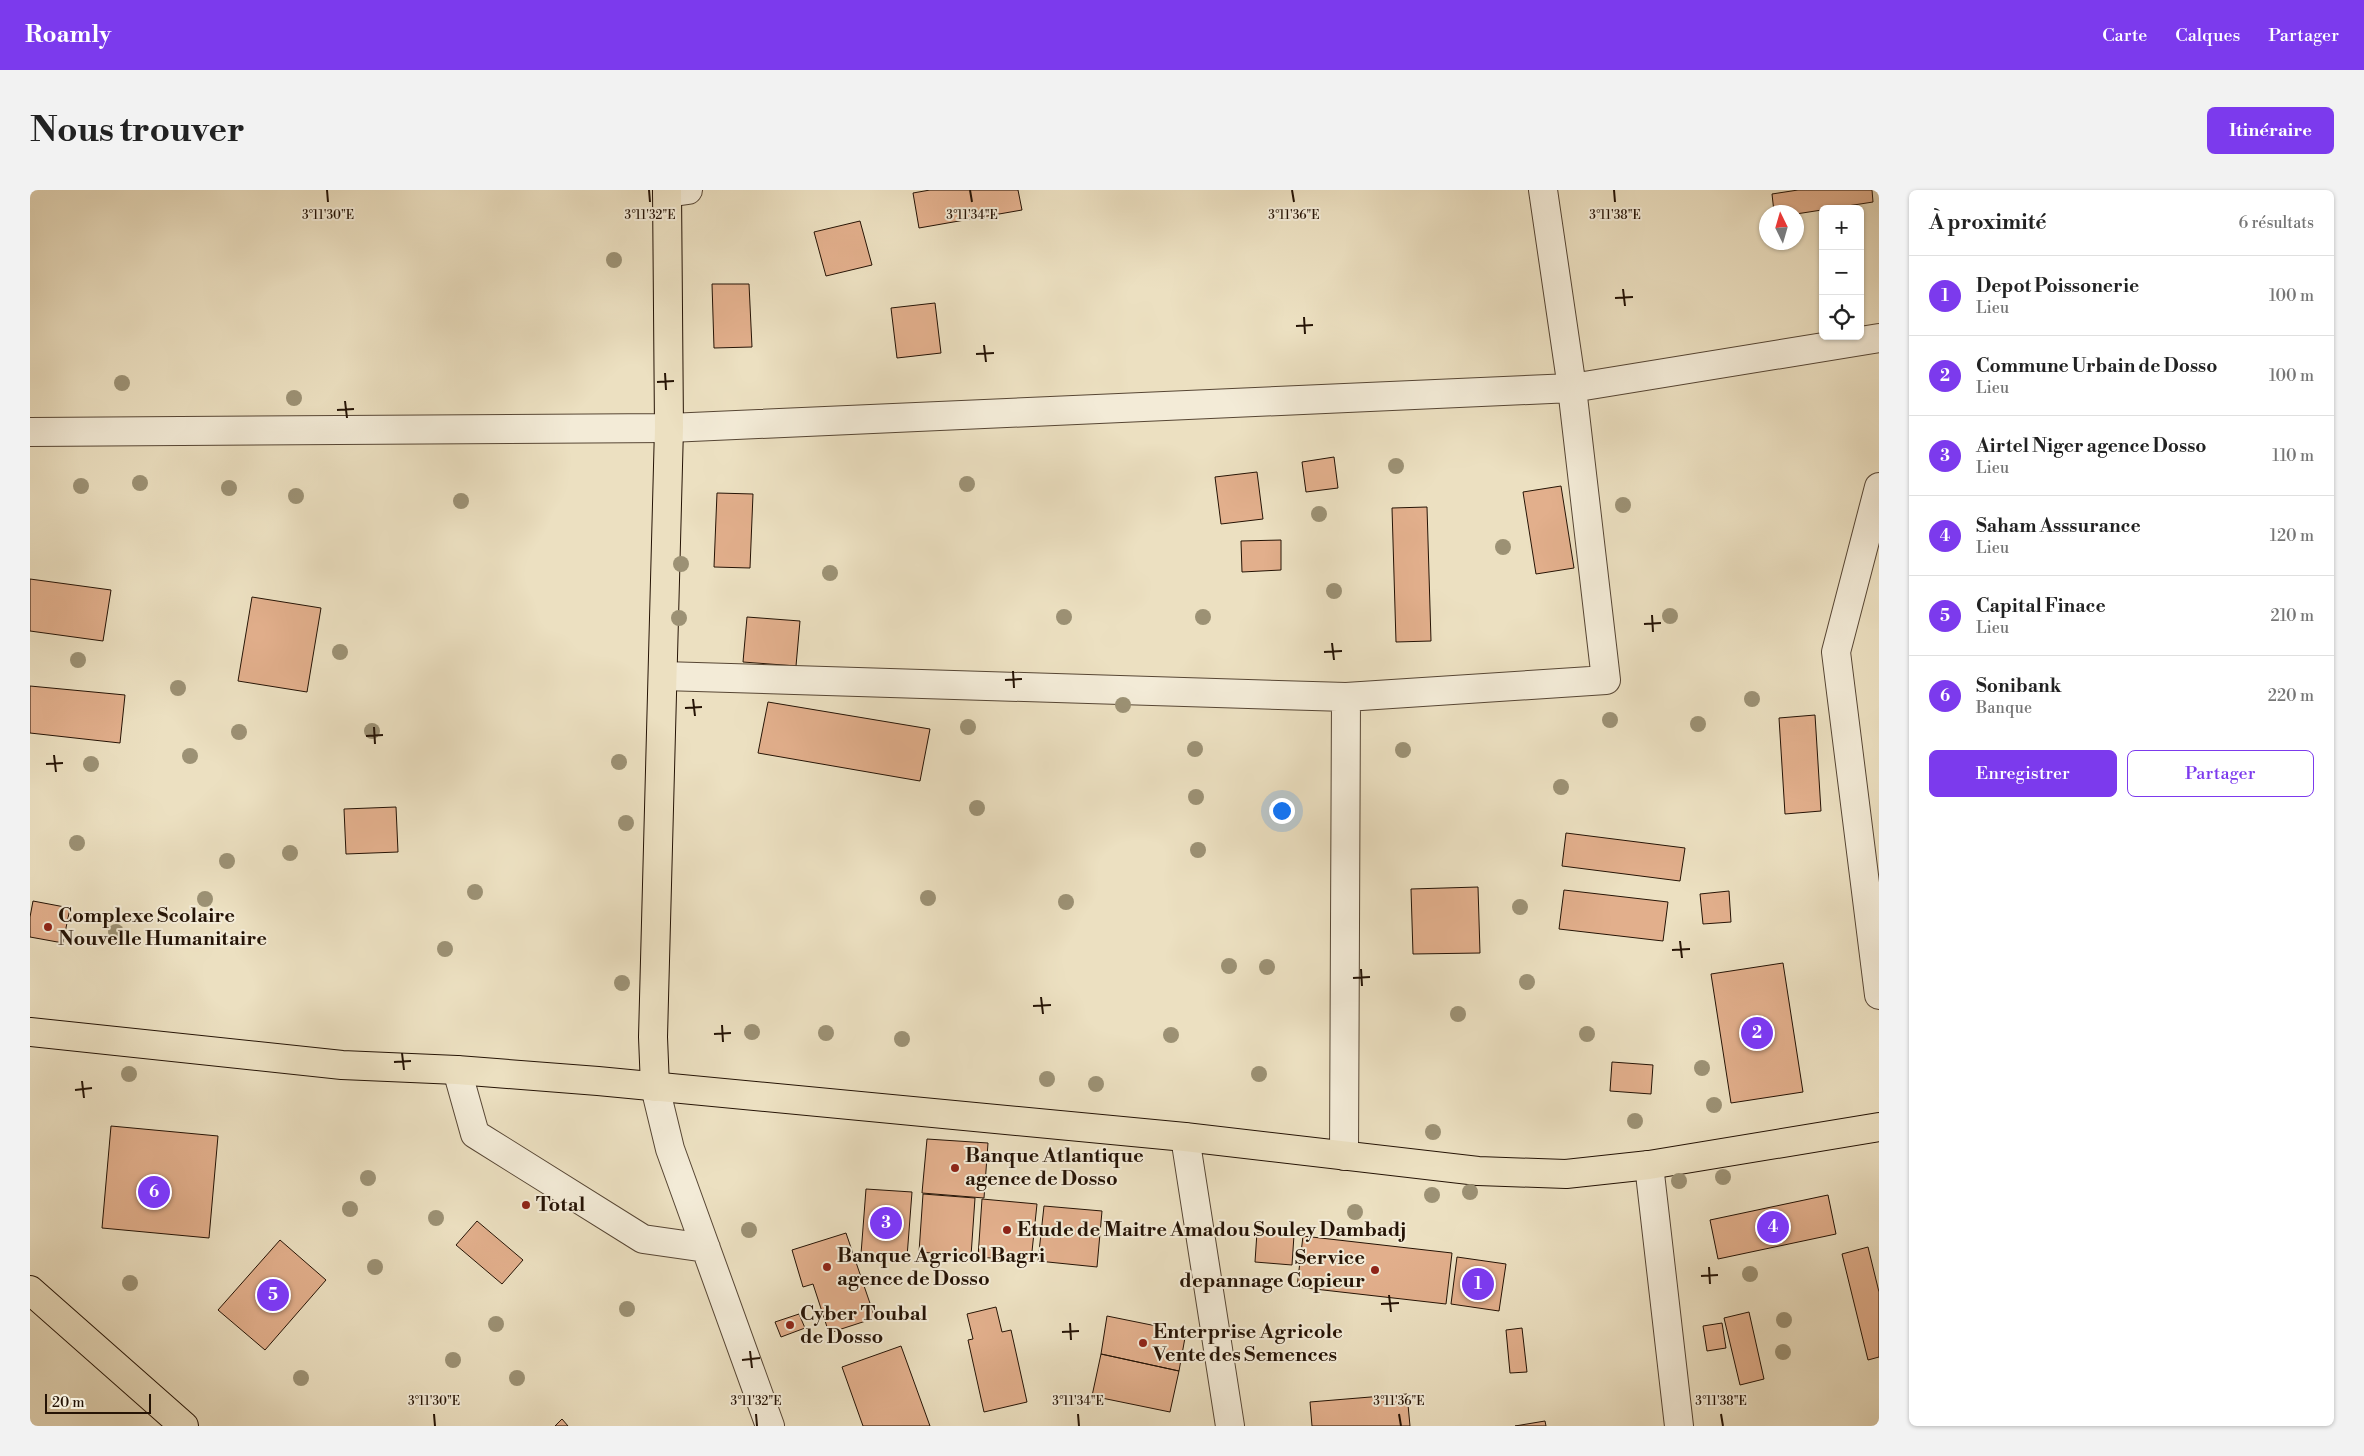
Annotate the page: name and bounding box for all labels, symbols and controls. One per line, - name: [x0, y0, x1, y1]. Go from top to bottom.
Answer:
- text: Roamly: [25, 20, 111, 50]
- text: Carte: [2102, 24, 2147, 47]
- text: Calques: [2175, 24, 2240, 47]
- text: Partager: [2268, 24, 2339, 47]
- button: Itinéraire: [2207, 107, 2334, 154]
- text: Nous trouver: [30, 109, 245, 152]
- north arrow: [1759, 205, 1804, 250]
- map controls: [1819, 205, 1864, 340]
- button: +: [1819, 205, 1864, 250]
- text: 3°11'30"E: [302, 208, 354, 223]
- text: 3°11'32"E: [625, 208, 675, 223]
- text: 3°11'34"E: [946, 208, 998, 223]
- text: 3°11'36"E: [1268, 208, 1320, 223]
- text: 3°11'38"E: [1589, 208, 1641, 223]
- text: À proximité: [1929, 210, 2046, 236]
- text: 6 résultats: [2239, 213, 2314, 233]
- button: −: [1819, 250, 1864, 295]
- text: Depot Poissonerie: [1976, 274, 2139, 298]
- text: 1: [1941, 286, 1949, 306]
- text: 100 m: [2269, 286, 2314, 306]
- button: locate: [1819, 295, 1864, 340]
- text: Lieu: [1976, 298, 2009, 318]
- text: Commune Urbain de Dosso: [1976, 354, 2217, 378]
- text: 2: [1940, 366, 1950, 386]
- text: 100 m: [2269, 366, 2314, 386]
- text: Lieu: [1976, 378, 2009, 398]
- text: Airtel Niger agence Dosso: [1976, 434, 2206, 458]
- text: 3: [1940, 446, 1950, 466]
- text: 110 m: [2272, 446, 2314, 466]
- text: Lieu: [1976, 458, 2009, 478]
- text: Saham Asssurance: [1976, 514, 2141, 538]
- text: 4: [1940, 526, 1950, 546]
- text: 120 m: [2270, 526, 2314, 546]
- text: Lieu: [1976, 538, 2009, 558]
- text: Capital Finace: [1976, 594, 2106, 618]
- text: 5: [1940, 606, 1950, 626]
- text: 210 m: [2270, 606, 2314, 626]
- text: Lieu: [1976, 618, 2009, 638]
- text: Sonibank: [1976, 674, 2061, 698]
- text: 6: [1940, 686, 1950, 706]
- text: 220 m: [2268, 686, 2314, 706]
- text: Banque: [1976, 698, 2032, 718]
- button: Enregistrer: [1929, 750, 2117, 797]
- button: Partager: [2127, 750, 2314, 797]
- your location: [1269, 798, 1295, 824]
- place label: Complexe Scolaire Nouvelle Humanitaire: [58, 904, 267, 952]
- marker: Complexe Scolaire Nouvelle Humanitaire: [42, 921, 54, 933]
- pin: 2: [1741, 1014, 1773, 1052]
- place label: Banque Atlantique agence de Dosso: [965, 1144, 1144, 1192]
- marker: Banque Atlantique agence de Dosso: [949, 1162, 961, 1174]
- pin: 6: [138, 1173, 170, 1211]
- place label: Total: [536, 1193, 586, 1218]
- marker: Total: [520, 1199, 532, 1211]
- pin: 3: [870, 1204, 902, 1242]
- pin: 4: [1757, 1208, 1789, 1246]
- place label: Etude de Maitre Amadou Souley Dambadj: [1017, 1218, 1406, 1243]
- marker: Etude de Maitre Amadou Souley Dambadj: [1001, 1224, 1013, 1236]
- place label: Banque Agricol Bagri agence de Dosso: [837, 1244, 1046, 1292]
- place label: Service depannage Copieur: [1179, 1246, 1365, 1294]
- marker: Banque Agricol Bagri agence de Dosso: [821, 1261, 833, 1273]
- marker: Service depannage Copieur: [1369, 1264, 1381, 1276]
- pin: 1: [1462, 1265, 1494, 1303]
- pin: 5: [257, 1276, 289, 1314]
- place label: Cyber Toubal de Dosso: [800, 1302, 928, 1350]
- marker: Cyber Toubal de Dosso: [784, 1319, 796, 1331]
- place label: Enterprise Agricole Vente des Semences: [1152, 1320, 1343, 1368]
- marker: Enterprise Agricole Vente des Semences: [1137, 1337, 1149, 1349]
- scale bar: [45, 1391, 151, 1414]
- text: 20 m: [52, 1394, 84, 1412]
- text: 3°11'30"E: [408, 1394, 460, 1409]
- text: 3°11'32"E: [731, 1394, 781, 1409]
- text: 3°11'34"E: [1052, 1394, 1104, 1409]
- text: 3°11'36"E: [1373, 1394, 1425, 1409]
- text: 3°11'38"E: [1695, 1394, 1747, 1409]

